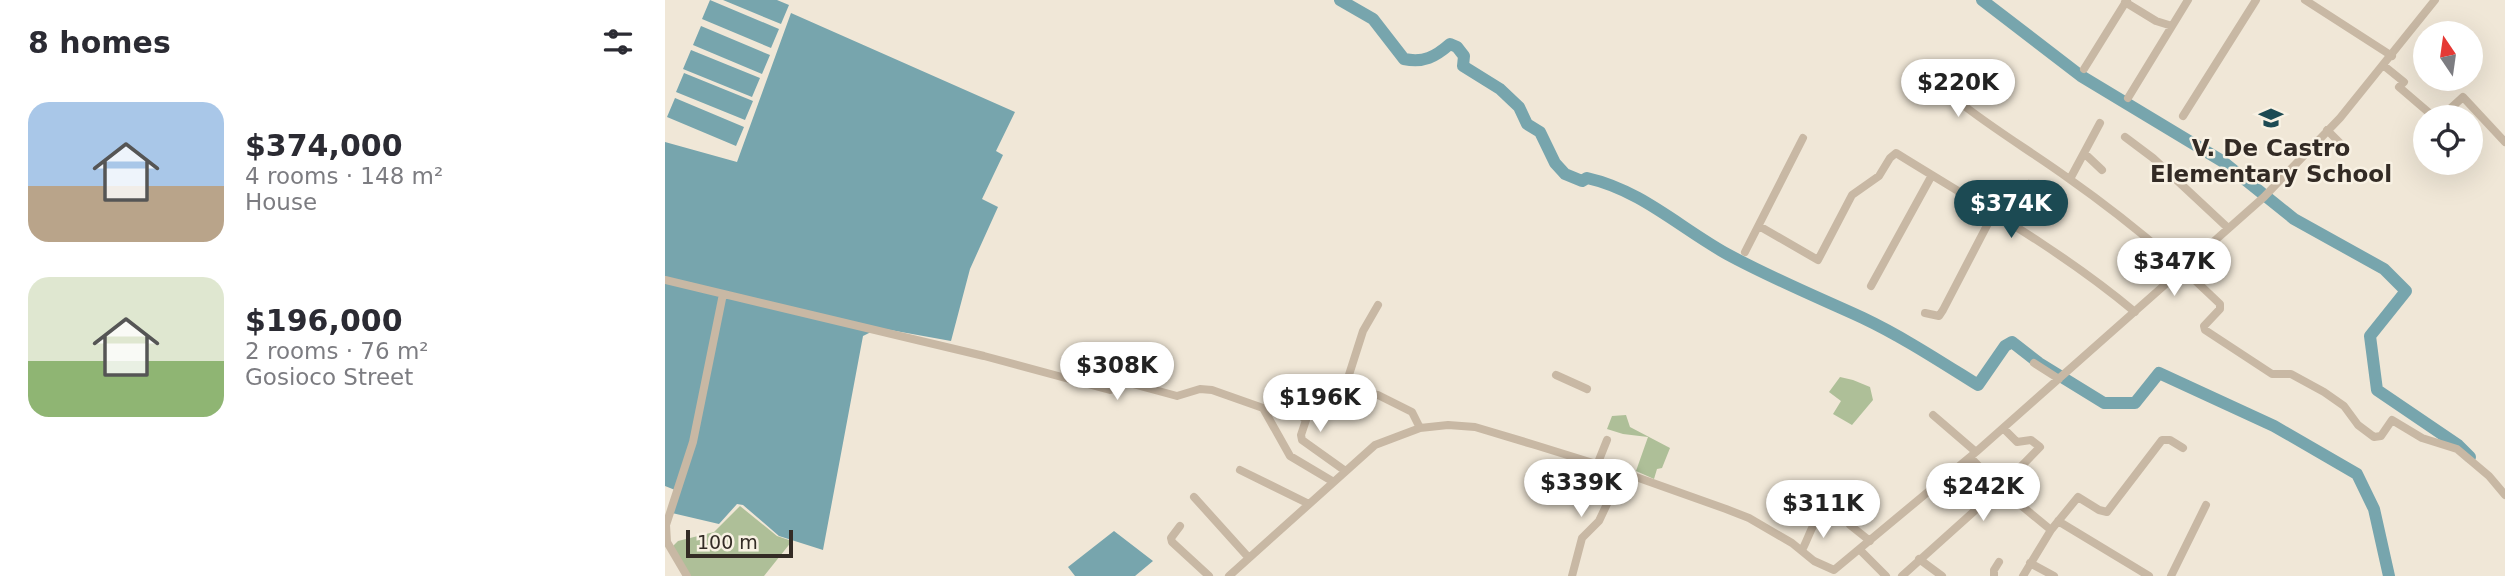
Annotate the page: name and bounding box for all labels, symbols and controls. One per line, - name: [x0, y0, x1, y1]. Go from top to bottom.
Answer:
- north arrow: [2413, 21, 2483, 91]
- map controls: [2413, 21, 2483, 175]
- icon: filters: [599, 23, 637, 61]
- text: 8 homes: [28, 25, 171, 60]
- pin: $220K: [1909, 60, 2007, 119]
- text: $220K: [1917, 69, 1999, 95]
- school or university icon: V. De Castro Elementary School: [2257, 104, 2285, 132]
- button: locate: [2413, 105, 2483, 175]
- text: $374,000: [245, 128, 403, 163]
- icon: home: [84, 130, 168, 214]
- place label: V. De Castro Elementary School: [2150, 135, 2392, 187]
- text: 4 rooms · 148 m²: [245, 163, 443, 189]
- pin: $374K: [1962, 180, 2060, 240]
- text: House: [245, 189, 317, 215]
- text: $374K: [1970, 190, 2052, 216]
- pin: $347K: [2125, 238, 2223, 298]
- text: $347K: [2133, 248, 2215, 274]
- text: $196,000: [245, 303, 403, 338]
- icon: home: [84, 305, 168, 389]
- text: 2 rooms · 76 m²: [245, 338, 429, 364]
- pin: $308K: [1068, 342, 1166, 402]
- text: $308K: [1076, 352, 1158, 378]
- text: Gosioco Street: [245, 364, 413, 390]
- pin: $196K: [1271, 374, 1369, 434]
- text: $196K: [1279, 384, 1361, 410]
- pin: $339K: [1532, 460, 1630, 519]
- pin: $242K: [1934, 463, 2032, 523]
- text: $339K: [1540, 469, 1622, 495]
- text: $242K: [1942, 473, 2024, 499]
- pin: $311K: [1774, 480, 1872, 540]
- text: $311K: [1782, 490, 1864, 516]
- scale bar: [686, 527, 793, 559]
- text: 100 m: [697, 531, 758, 553]

